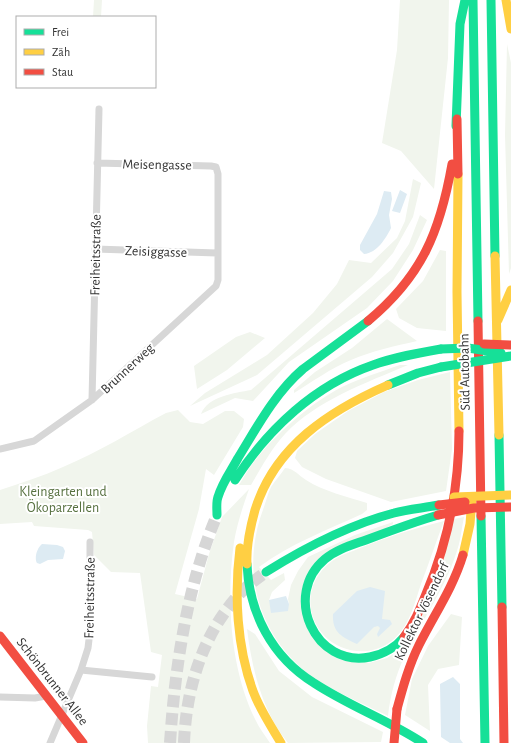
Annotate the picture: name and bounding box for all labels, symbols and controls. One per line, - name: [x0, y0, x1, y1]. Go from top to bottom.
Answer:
- legend: [16, 16, 156, 88]
- text: Frei: [52, 26, 69, 38]
- text: Zäh: [52, 46, 70, 58]
- text: Stau: [52, 66, 73, 78]
- street label: Meisengasse: [122, 157, 192, 173]
- street label: Freiheitsstraße: [88, 214, 104, 296]
- street label: Zeisiggasse: [125, 244, 187, 260]
- street label: Süd Autobahn: [457, 333, 473, 411]
- street label: Brunnerweg: [99, 341, 157, 397]
- park label: Kleingarten und Ökoparzellen: [19, 485, 107, 515]
- street label: Freiheitsstraße: [82, 557, 98, 639]
- street label: Kollektor Vösendorf: [392, 559, 452, 663]
- street label: Schönbrunner Allee: [14, 635, 91, 728]

